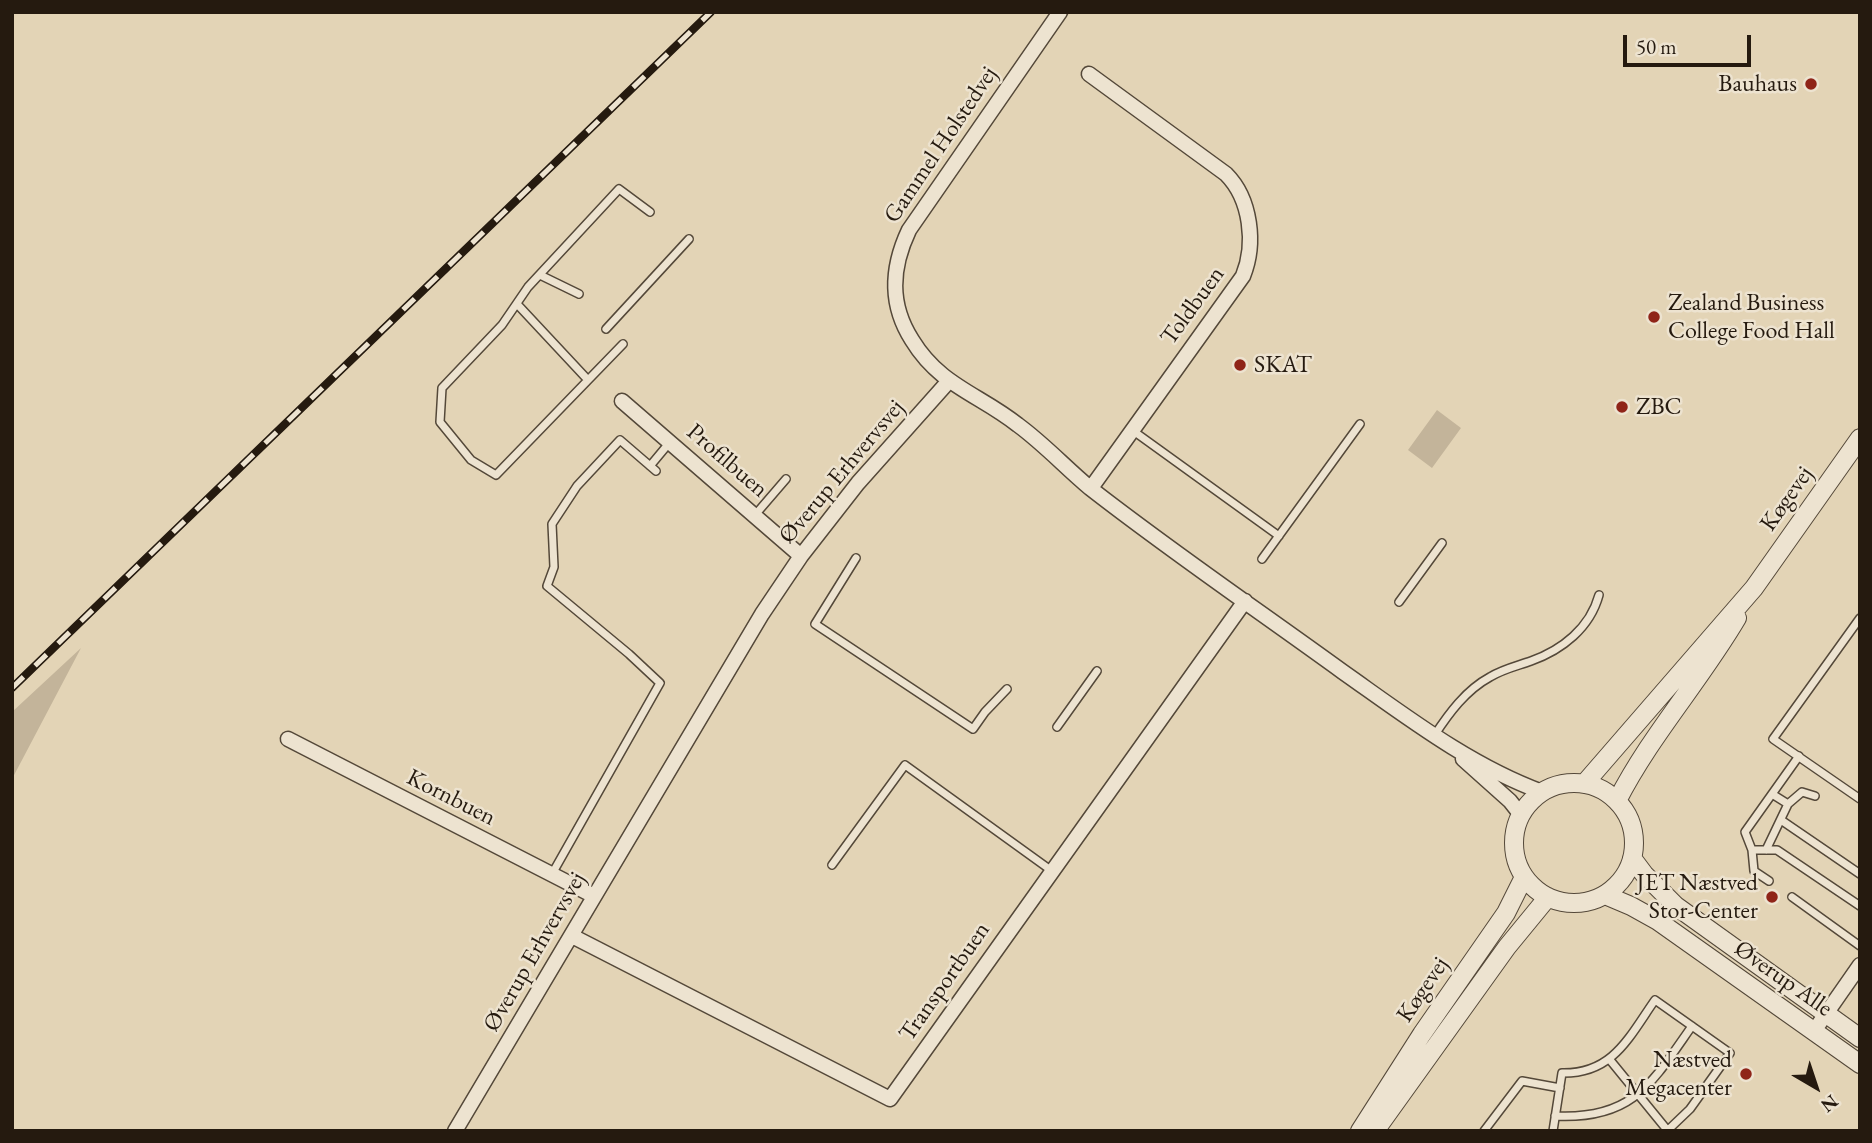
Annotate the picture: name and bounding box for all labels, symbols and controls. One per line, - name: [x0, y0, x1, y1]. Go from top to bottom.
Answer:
- scale bar: [1627, 21, 1755, 65]
- text: 50 m: [1636, 33, 1677, 60]
- street label: Gammel Holstedvej: [878, 61, 1004, 229]
- place label: Bauhaus: [1718, 70, 1797, 98]
- marker: Bauhaus: [1803, 76, 1819, 92]
- street label: Toldbuen: [1155, 261, 1231, 351]
- place label: Zealand Business College Food Hall: [1668, 289, 1835, 345]
- marker: Zealand Business College Food Hall: [1646, 309, 1662, 325]
- place label: SKAT: [1254, 351, 1312, 379]
- marker: SKAT: [1232, 357, 1248, 373]
- place label: ZBC: [1636, 393, 1682, 421]
- street label: Øverup Erhvervsvej: [773, 394, 911, 550]
- marker: ZBC: [1614, 399, 1630, 415]
- street label: Profilbuen: [680, 418, 774, 504]
- street label: Køgevej: [1754, 461, 1820, 537]
- street label: Kornbuen: [402, 763, 500, 833]
- street label: Øverup Erhvervsvej: [478, 867, 592, 1037]
- place label: JET Næstved Stor-Center: [1637, 869, 1758, 925]
- marker: JET Næstved Stor-Center: [1764, 889, 1780, 905]
- street label: Transportbuen: [893, 917, 997, 1047]
- street label: Øverup Alle: [1728, 935, 1838, 1023]
- street label: Køgevej: [1391, 952, 1455, 1028]
- place label: Næstved Megacenter: [1625, 1046, 1732, 1102]
- north arrow: [1781, 1052, 1851, 1122]
- marker: Næstved Megacenter: [1738, 1066, 1754, 1082]
- text: N: [1816, 1089, 1843, 1118]

